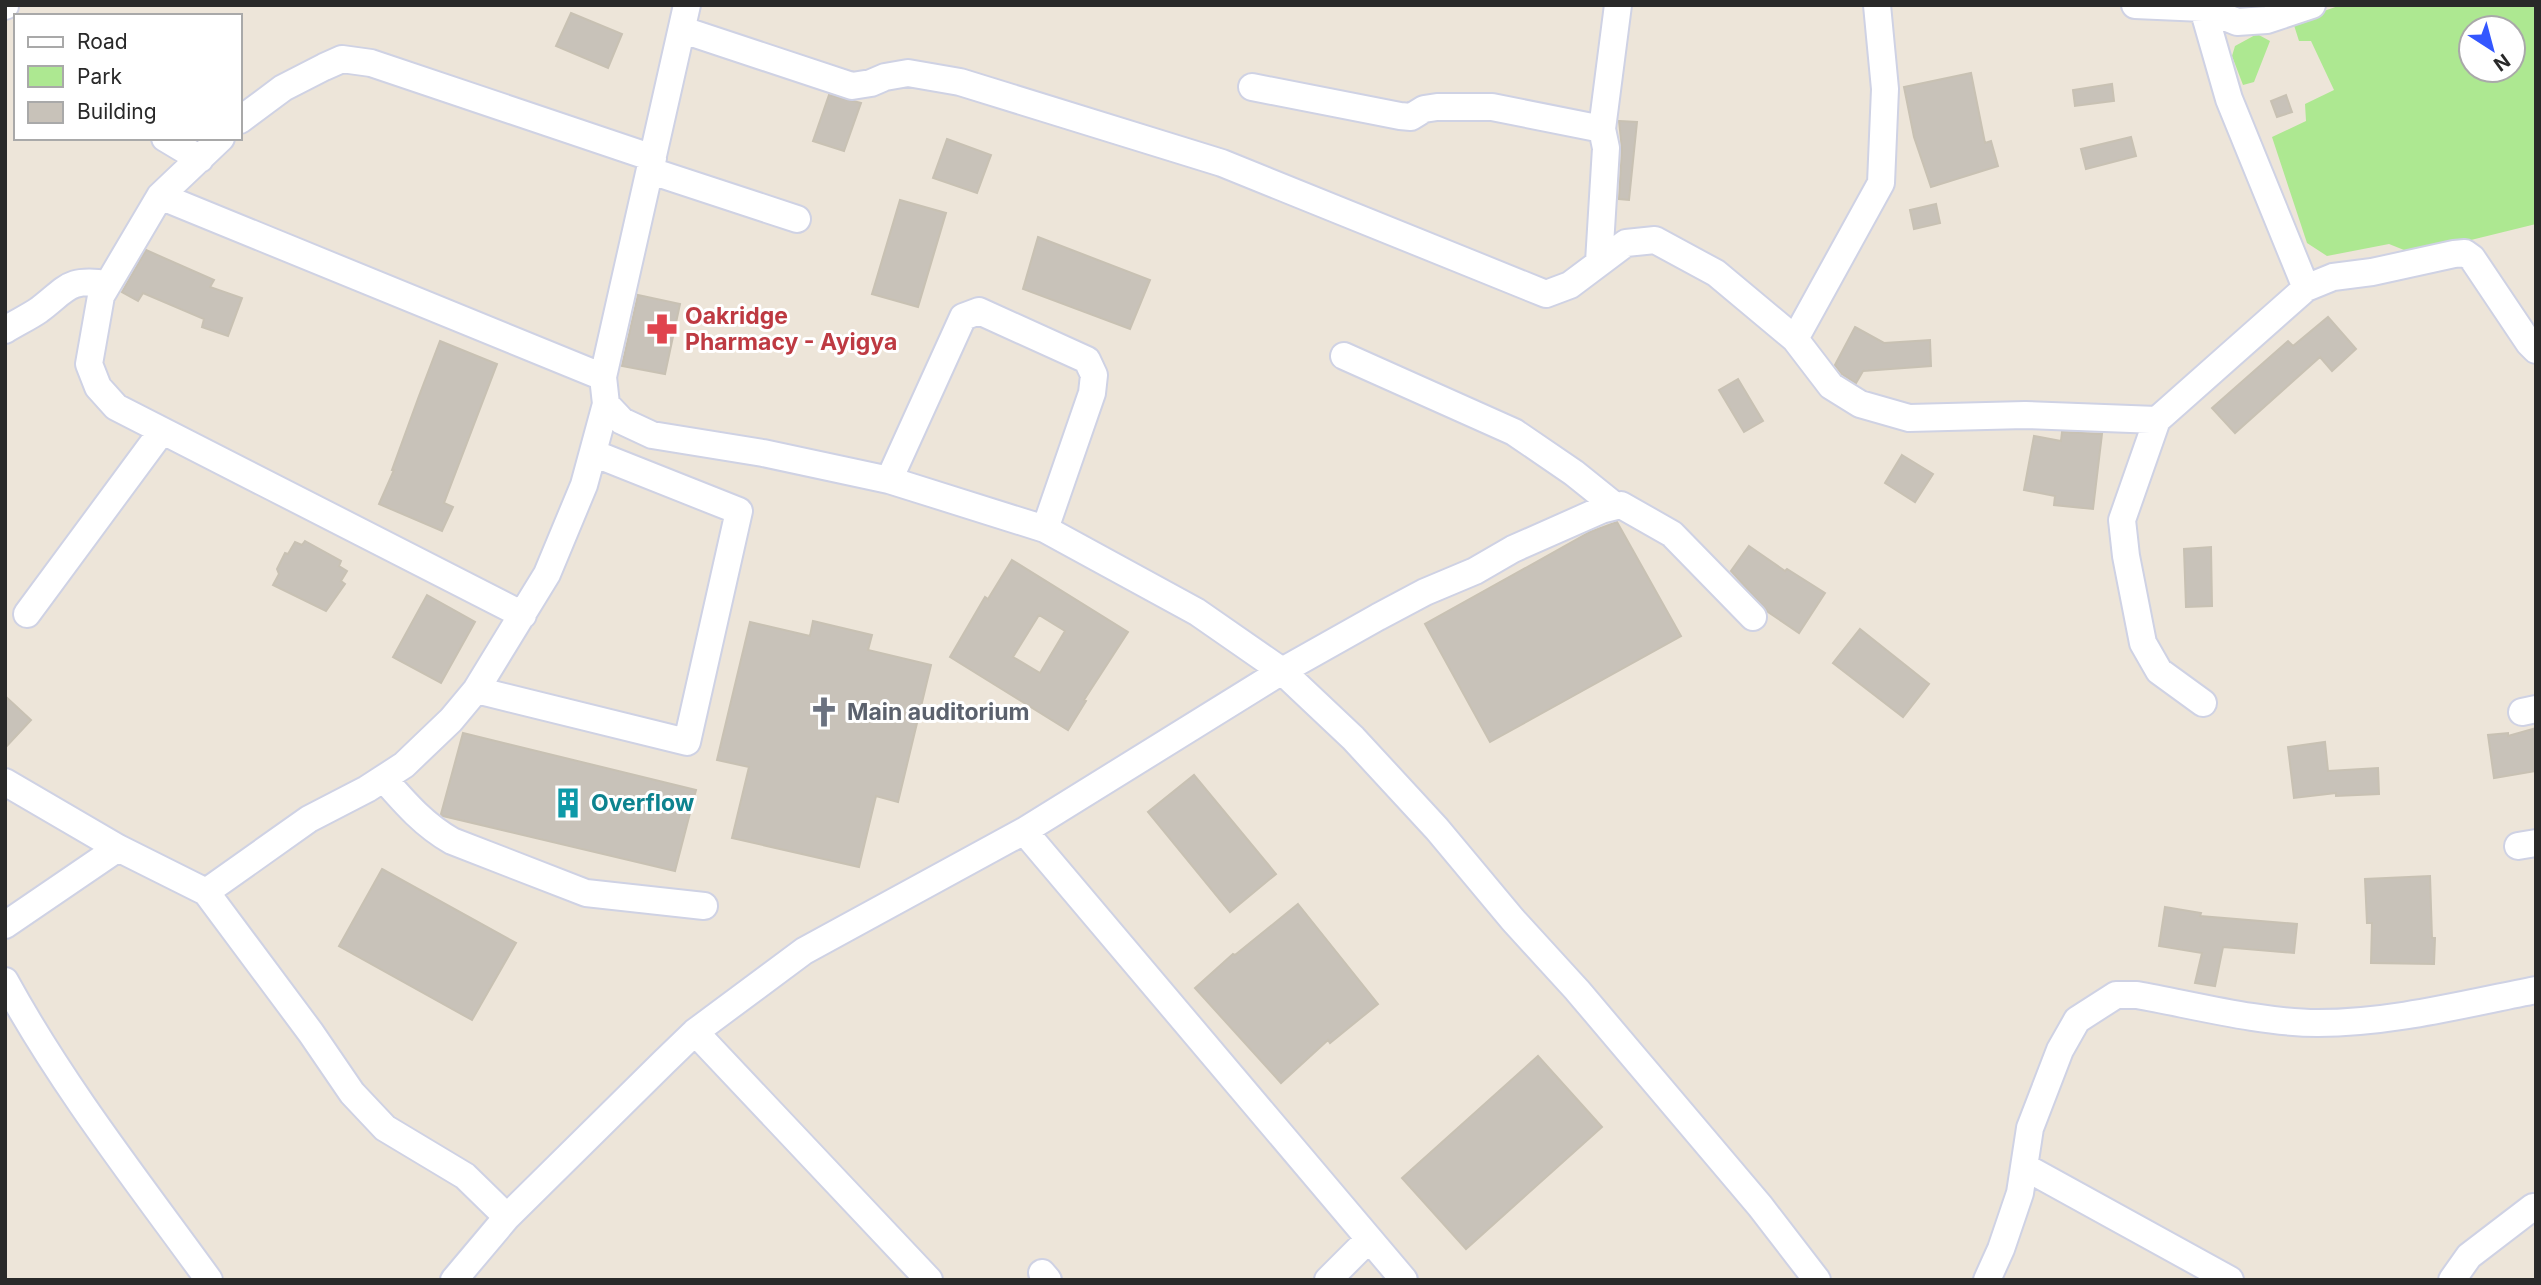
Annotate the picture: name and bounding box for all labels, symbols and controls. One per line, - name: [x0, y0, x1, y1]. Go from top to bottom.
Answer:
- legend: [14, 14, 242, 140]
- north arrow: [2457, 14, 2527, 84]
- text: Road: [77, 29, 128, 54]
- text: N: [2489, 49, 2514, 76]
- text: Park: [77, 64, 122, 89]
- text: Building: [77, 99, 157, 124]
- place label: Oakridge Pharmacy - Ayigya: [685, 302, 897, 356]
- pharmacy icon: Oakridge Pharmacy - Ayigya: [645, 312, 679, 346]
- church icon: Main auditorium: [807, 695, 841, 729]
- place label: Main auditorium: [847, 698, 1030, 726]
- building icon: Overflow: [551, 786, 585, 820]
- place label: Overflow: [591, 789, 695, 817]

